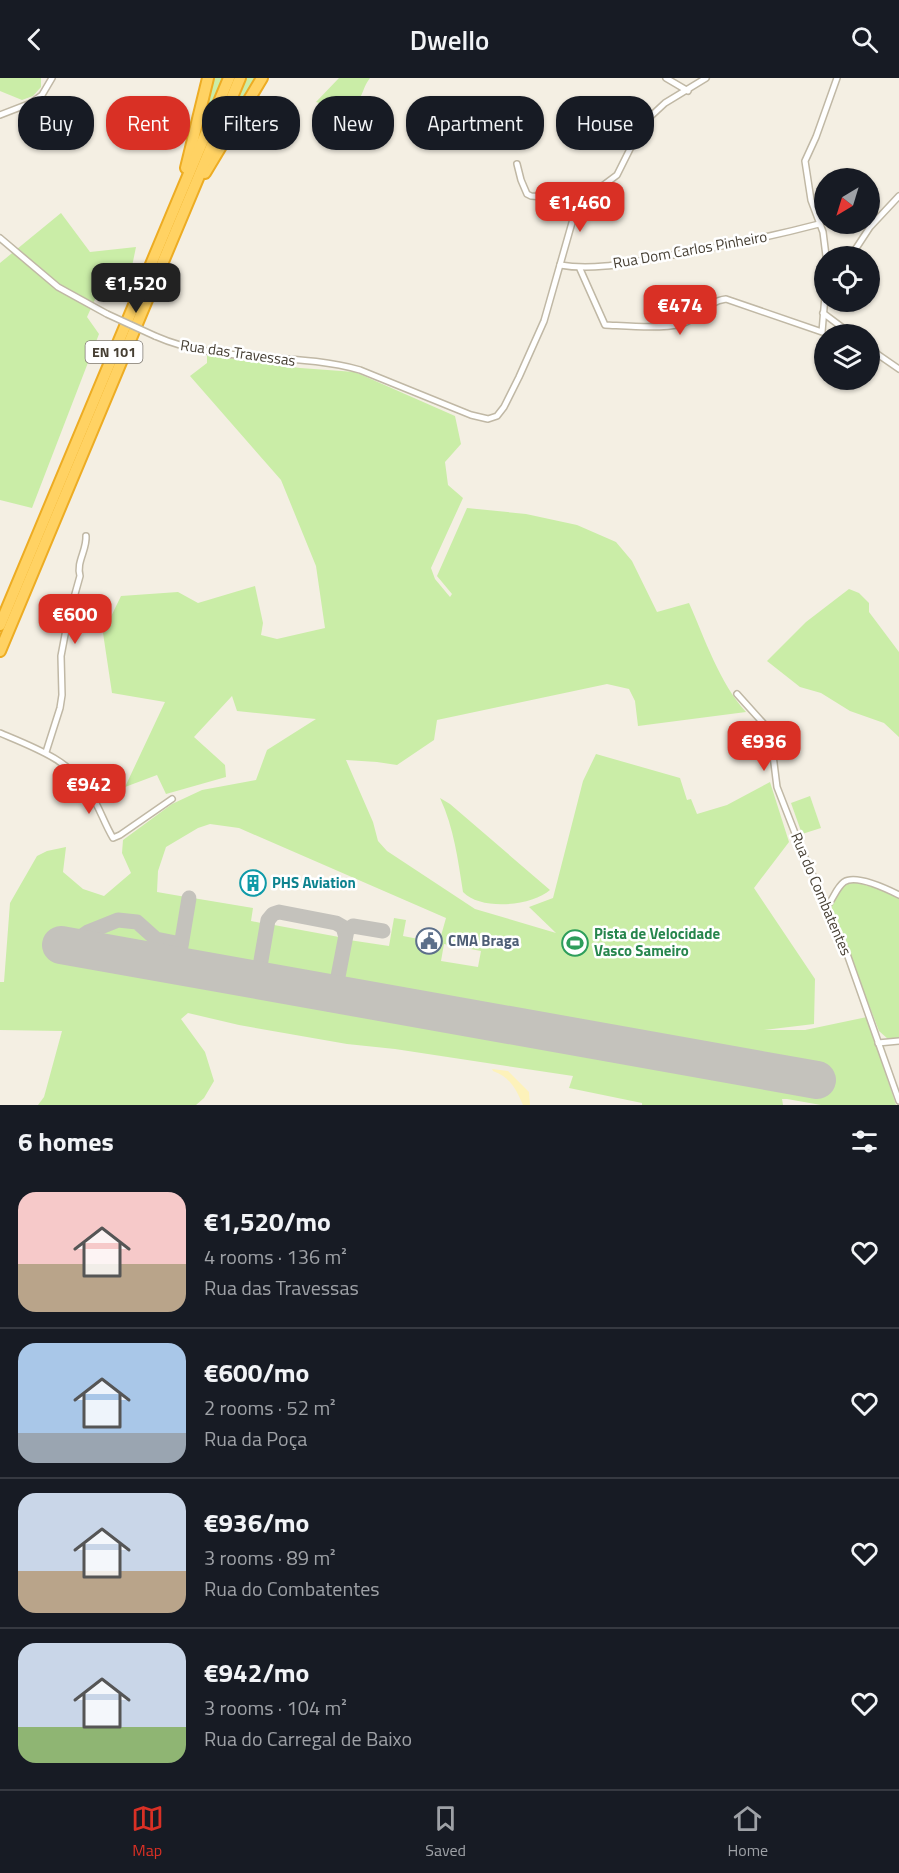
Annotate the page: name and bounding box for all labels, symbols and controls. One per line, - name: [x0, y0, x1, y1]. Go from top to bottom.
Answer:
- text: Dwello: [410, 19, 489, 60]
- icon: back: [18, 23, 51, 56]
- icon: search: [848, 23, 881, 56]
- chip: Buy: [18, 96, 94, 150]
- chip: Rent: [106, 96, 190, 150]
- chip: Filters: [202, 96, 300, 150]
- chip: New: [312, 96, 394, 150]
- chip: Apartment: [406, 96, 544, 150]
- chip: House: [556, 96, 654, 150]
- north arrow: [814, 168, 880, 234]
- map controls: [814, 168, 880, 390]
- pin: €1,460: [531, 182, 629, 233]
- text: €1,460: [549, 186, 611, 217]
- street label: Rua Dom Carlos Pinheiro: [611, 225, 769, 274]
- button: locate: [814, 246, 880, 312]
- pin: €1,520: [87, 263, 185, 314]
- text: €1,520: [105, 267, 167, 298]
- pin: €474: [644, 285, 716, 336]
- text: €474: [658, 289, 702, 320]
- button: layers: [814, 324, 880, 390]
- street label: Rua das Travessas: [179, 333, 297, 372]
- road number: EN 101: [86, 341, 142, 363]
- pin: €600: [39, 594, 111, 645]
- text: €600: [53, 598, 97, 629]
- pin: €936: [728, 721, 800, 772]
- text: €936: [742, 725, 786, 756]
- pin: €942: [53, 764, 125, 815]
- text: €942: [67, 768, 111, 799]
- street label: Rua do Combatentes: [785, 829, 858, 959]
- building icon: PHS Aviation: [238, 868, 268, 898]
- place label: PHS Aviation: [272, 871, 356, 894]
- place label: Pista de Velocidade Vasco Sameiro: [594, 922, 720, 962]
- public building icon: CMA Braga: [414, 926, 444, 956]
- sports icon: Pista de Velocidade Vasco Sameiro: [560, 928, 590, 958]
- place label: CMA Braga: [448, 929, 520, 952]
- text: 6 homes: [18, 1122, 114, 1161]
- icon: filters: [848, 1125, 881, 1158]
- text: €1,520/mo: [204, 1202, 331, 1241]
- icon: home: [66, 1216, 138, 1288]
- icon: heart: [848, 1236, 881, 1269]
- text: 4 rooms · 136 m²: [204, 1241, 347, 1272]
- text: Rua das Travessas: [204, 1272, 359, 1303]
- text: €600/mo: [204, 1353, 309, 1392]
- icon: home: [66, 1367, 138, 1439]
- icon: heart: [848, 1387, 881, 1420]
- text: 2 rooms · 52 m²: [204, 1392, 336, 1423]
- text: Rua da Poça: [204, 1423, 307, 1454]
- text: €936/mo: [204, 1503, 309, 1542]
- icon: home: [66, 1517, 138, 1589]
- icon: heart: [848, 1537, 881, 1570]
- text: 3 rooms · 89 m²: [204, 1542, 336, 1573]
- text: Rua do Combatentes: [204, 1573, 380, 1604]
- text: €942/mo: [204, 1653, 309, 1692]
- icon: home: [66, 1667, 138, 1739]
- icon: heart: [848, 1687, 881, 1720]
- text: 3 rooms · 104 m²: [204, 1692, 347, 1723]
- text: Rua do Carregal de Baixo: [204, 1723, 412, 1754]
- tab: Map: [131, 1802, 164, 1862]
- tab: Saved: [425, 1802, 466, 1862]
- tab: Home: [728, 1802, 768, 1862]

